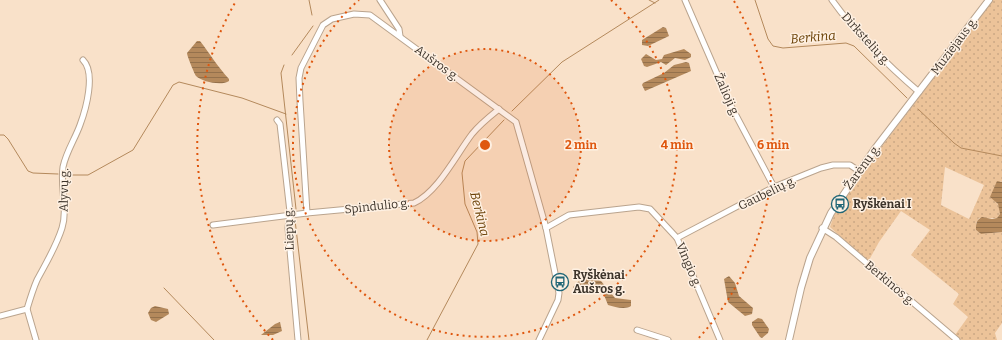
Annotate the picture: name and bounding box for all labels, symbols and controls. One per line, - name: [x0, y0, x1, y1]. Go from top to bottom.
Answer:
- street label: Dirkstelių g.: [839, 10, 893, 68]
- street label: Muziejaus g.: [928, 14, 980, 78]
- water label: Berkina: [790, 28, 836, 46]
- street label: Aušros g.: [412, 42, 462, 84]
- street label: Žalioji g.: [711, 71, 743, 119]
- centre of rings: [478, 138, 492, 152]
- text: 2 min: [565, 138, 597, 152]
- text: 4 min: [661, 138, 693, 152]
- text: 6 min: [757, 138, 789, 152]
- street label: Žarėnų g.: [841, 142, 883, 192]
- street label: Alyvų g.: [57, 168, 71, 212]
- street label: Gaubelių g.: [736, 173, 798, 213]
- water label: Berkina: [467, 190, 493, 238]
- bus stop icon: Ryškėnai I: [830, 194, 850, 214]
- street label: Spindulio g.: [344, 196, 410, 216]
- place label: Ryškėnai I: [853, 197, 911, 211]
- street label: Liepų g.: [281, 207, 297, 251]
- street label: Vingio g.: [673, 240, 705, 290]
- street label: Berkinos g.: [862, 258, 918, 308]
- place label: Ryškėnai Aušros g.: [573, 268, 625, 296]
- bus stop icon: Ryškėnai Aušros g.: [550, 272, 570, 292]

